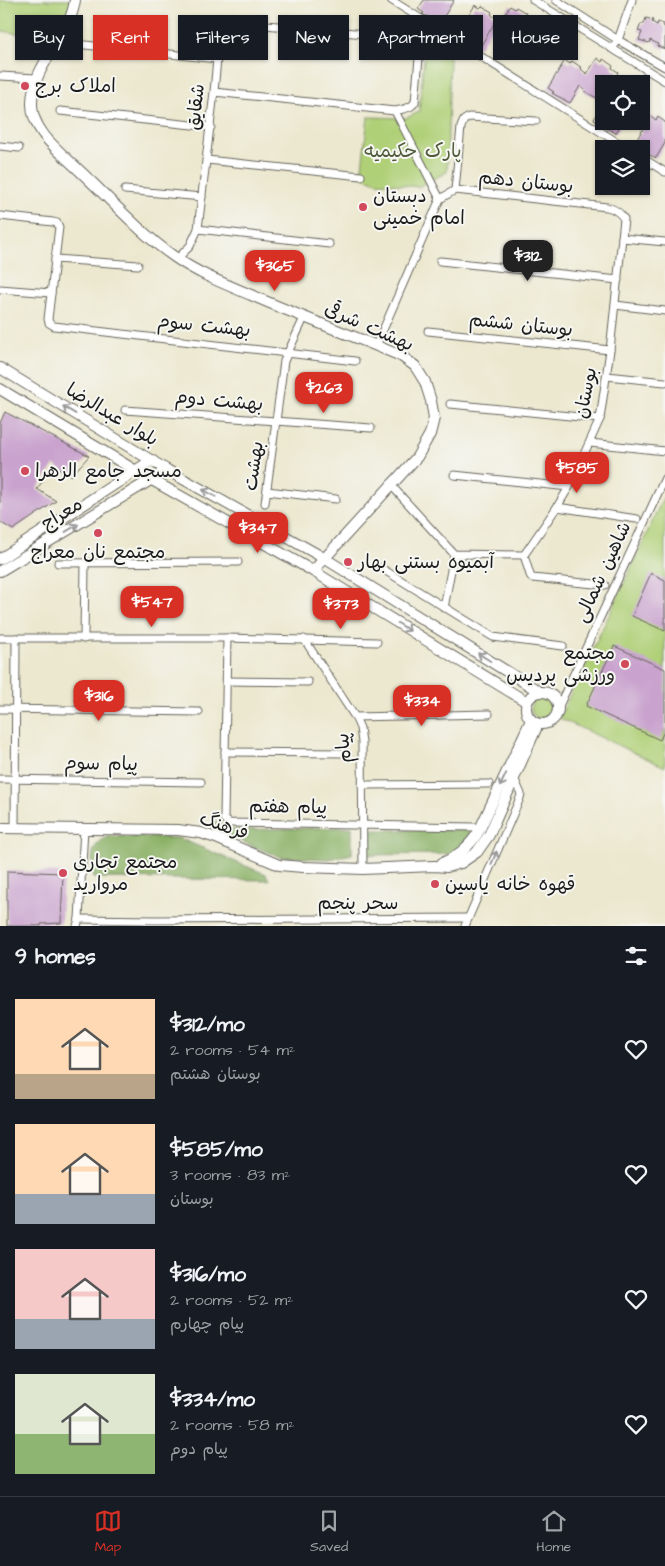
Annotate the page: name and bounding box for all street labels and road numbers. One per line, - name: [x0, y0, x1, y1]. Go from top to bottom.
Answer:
- street label: شقایق: [180, 82, 212, 132]
- street label: بوستان دهم: [477, 164, 575, 200]
- street label: بهشت شرقی: [320, 295, 418, 359]
- street label: بوستان ششم: [468, 306, 574, 344]
- street label: بهشت سوم: [156, 308, 252, 344]
- street label: بوستان: [568, 365, 604, 421]
- street label: بلوار عبدالرضا: [61, 377, 163, 453]
- street label: بهشت دوم: [174, 384, 264, 418]
- street label: بهشت: [237, 439, 271, 493]
- street label: معراج: [36, 491, 88, 537]
- street label: شاهین شمالی: [568, 517, 638, 627]
- street label: پیام: [329, 732, 359, 764]
- street label: پیام سوم: [64, 750, 138, 778]
- street label: پیام هفتم: [249, 793, 327, 821]
- street label: فرهنگ: [196, 805, 252, 847]
- street label: سحر پنجم: [318, 890, 398, 917]

